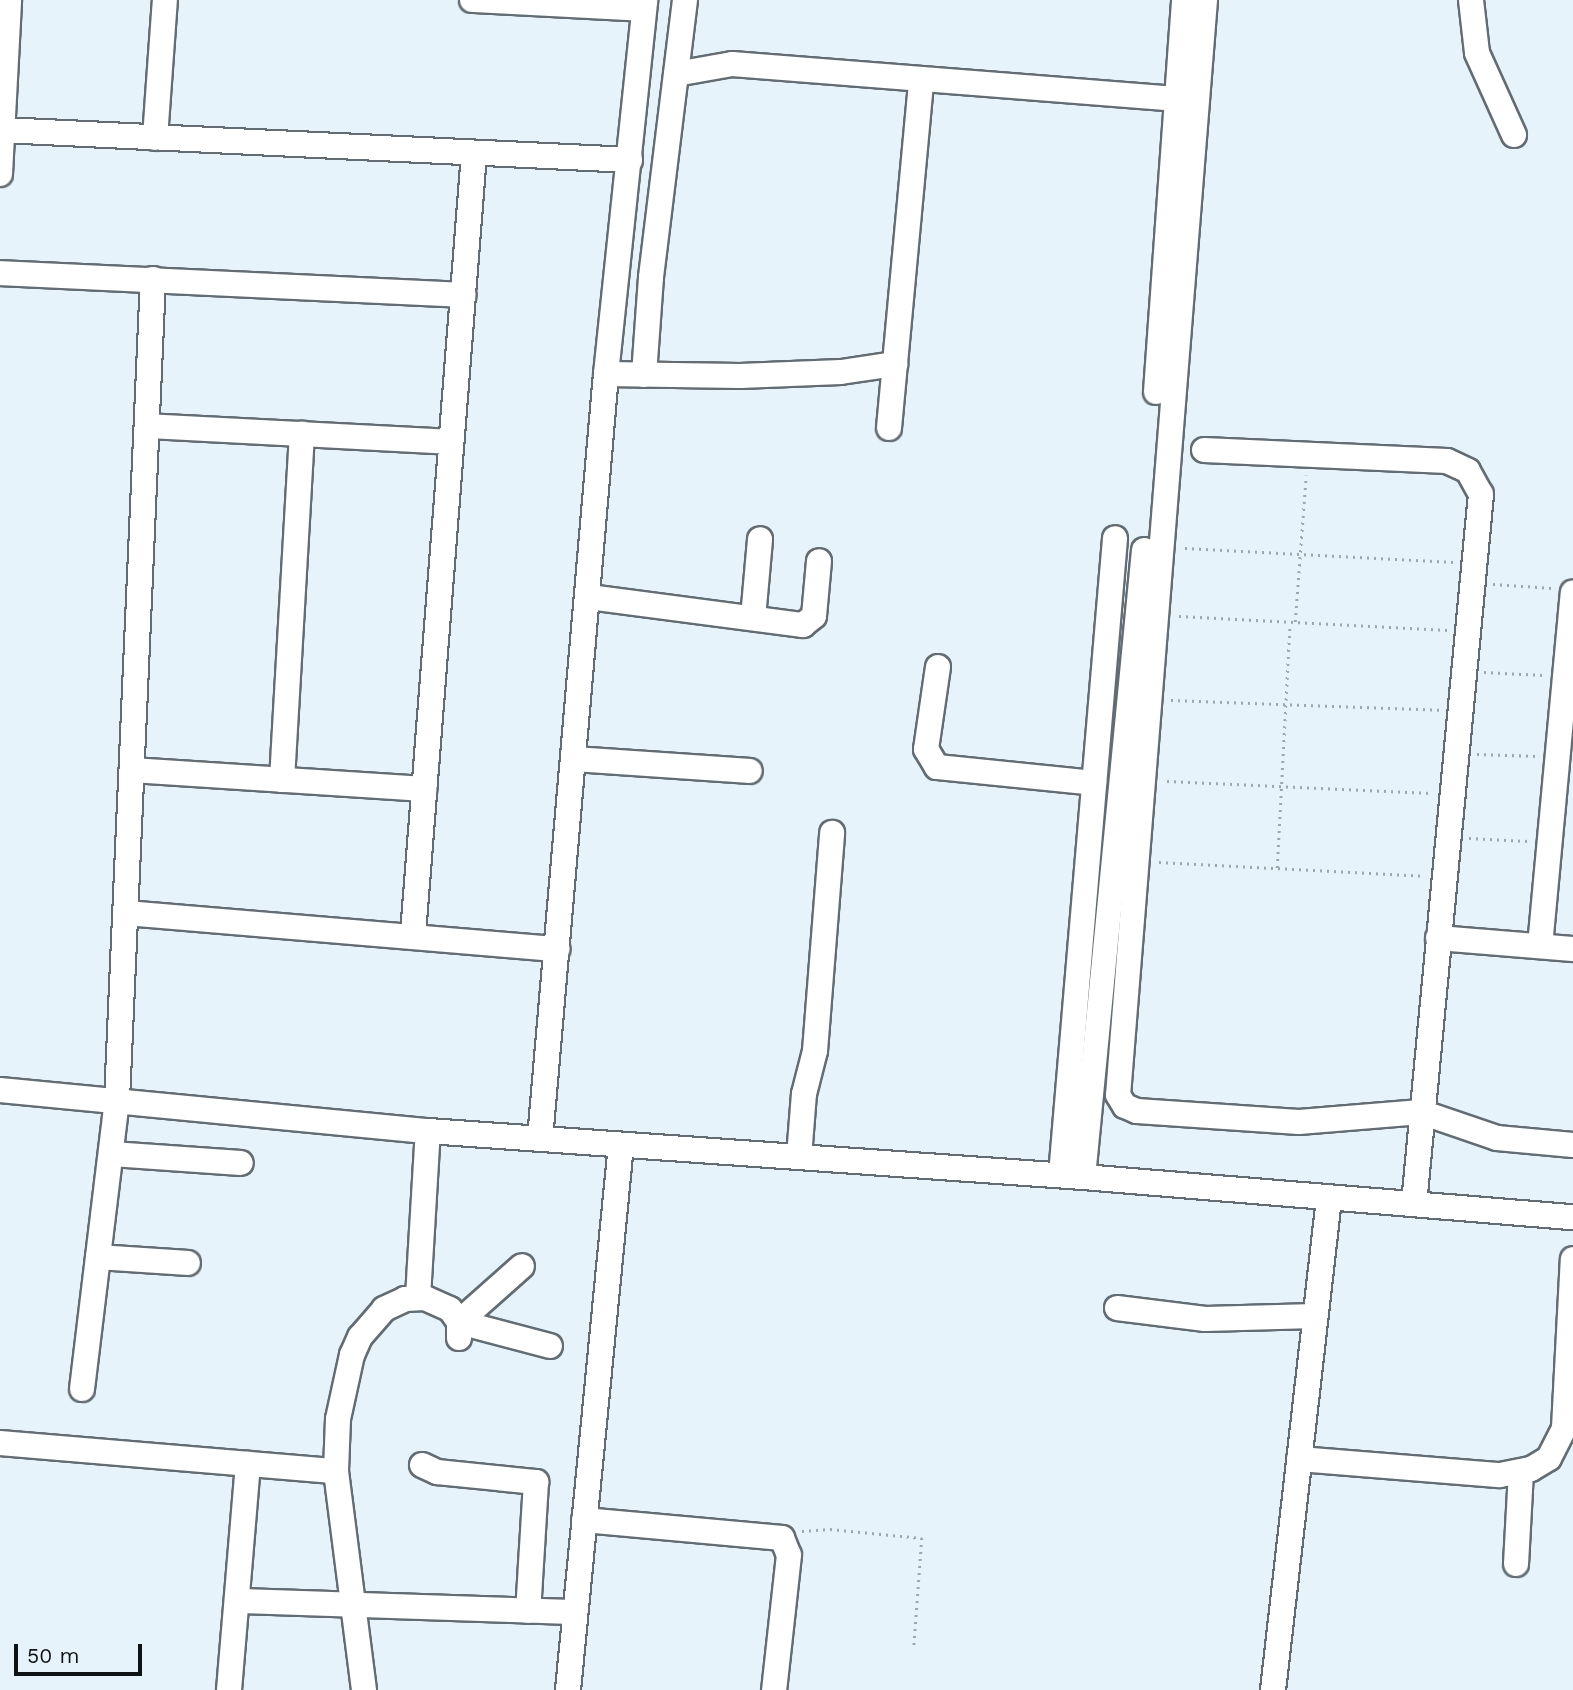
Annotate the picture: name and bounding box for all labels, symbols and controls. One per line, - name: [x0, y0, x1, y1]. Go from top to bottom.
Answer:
- scale bar: [18, 1630, 145, 1674]
- text: 50 m: [27, 1643, 79, 1668]

